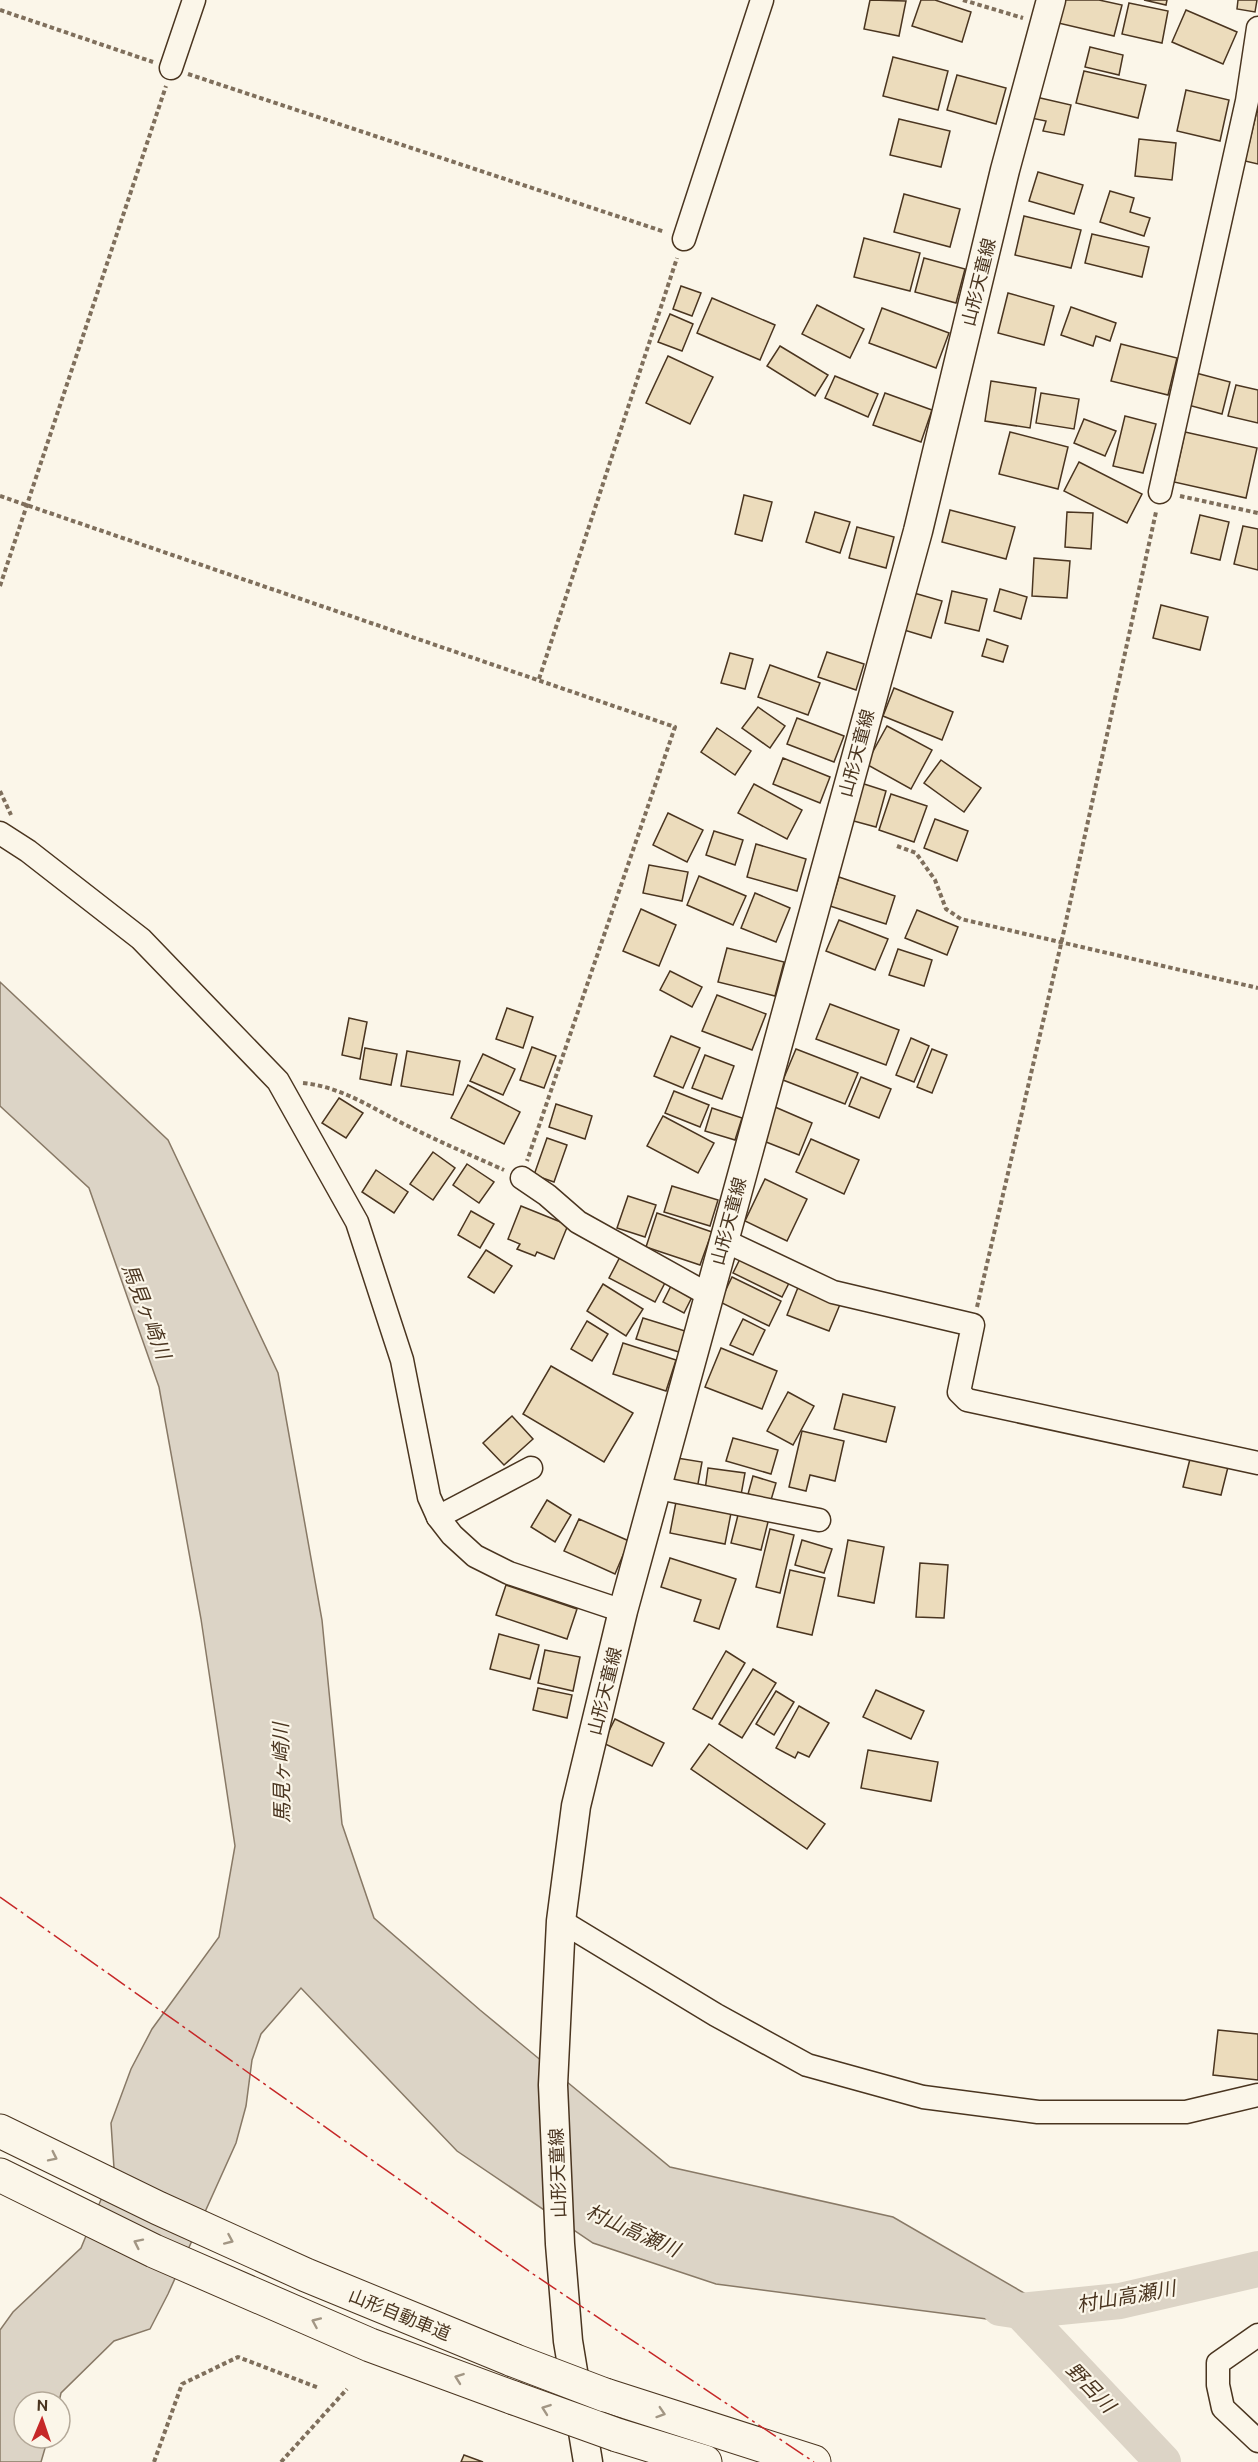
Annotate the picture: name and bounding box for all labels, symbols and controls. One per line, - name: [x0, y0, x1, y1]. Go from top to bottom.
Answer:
- street label: 山形天童線: [957, 236, 999, 328]
- street label: 山形天童線: [835, 707, 877, 799]
- street label: 山形天童線: [707, 1175, 749, 1267]
- water label: 馬見ヶ崎川: [118, 1260, 176, 1364]
- street label: 山形天童線: [583, 1645, 625, 1737]
- water label: 馬見ヶ崎川: [269, 1721, 293, 1823]
- street label: 山形天童線: [545, 2128, 569, 2218]
- one-way arrow: [46, 2149, 57, 2161]
- water label: 村山高瀬川: [583, 2199, 685, 2262]
- one-way arrow: [222, 2233, 233, 2245]
- one-way arrow: [133, 2239, 144, 2250]
- water label: 村山高瀬川: [1075, 2276, 1179, 2316]
- street label: 山形自動車道: [346, 2284, 454, 2344]
- one-way arrow: [312, 2317, 323, 2329]
- water label: 野呂川: [1062, 2357, 1122, 2418]
- one-way arrow: [454, 2372, 465, 2385]
- north arrow: [12, 2390, 72, 2450]
- text: N: [36, 2396, 49, 2414]
- one-way arrow: [541, 2404, 552, 2417]
- one-way arrow: [655, 2406, 666, 2418]

